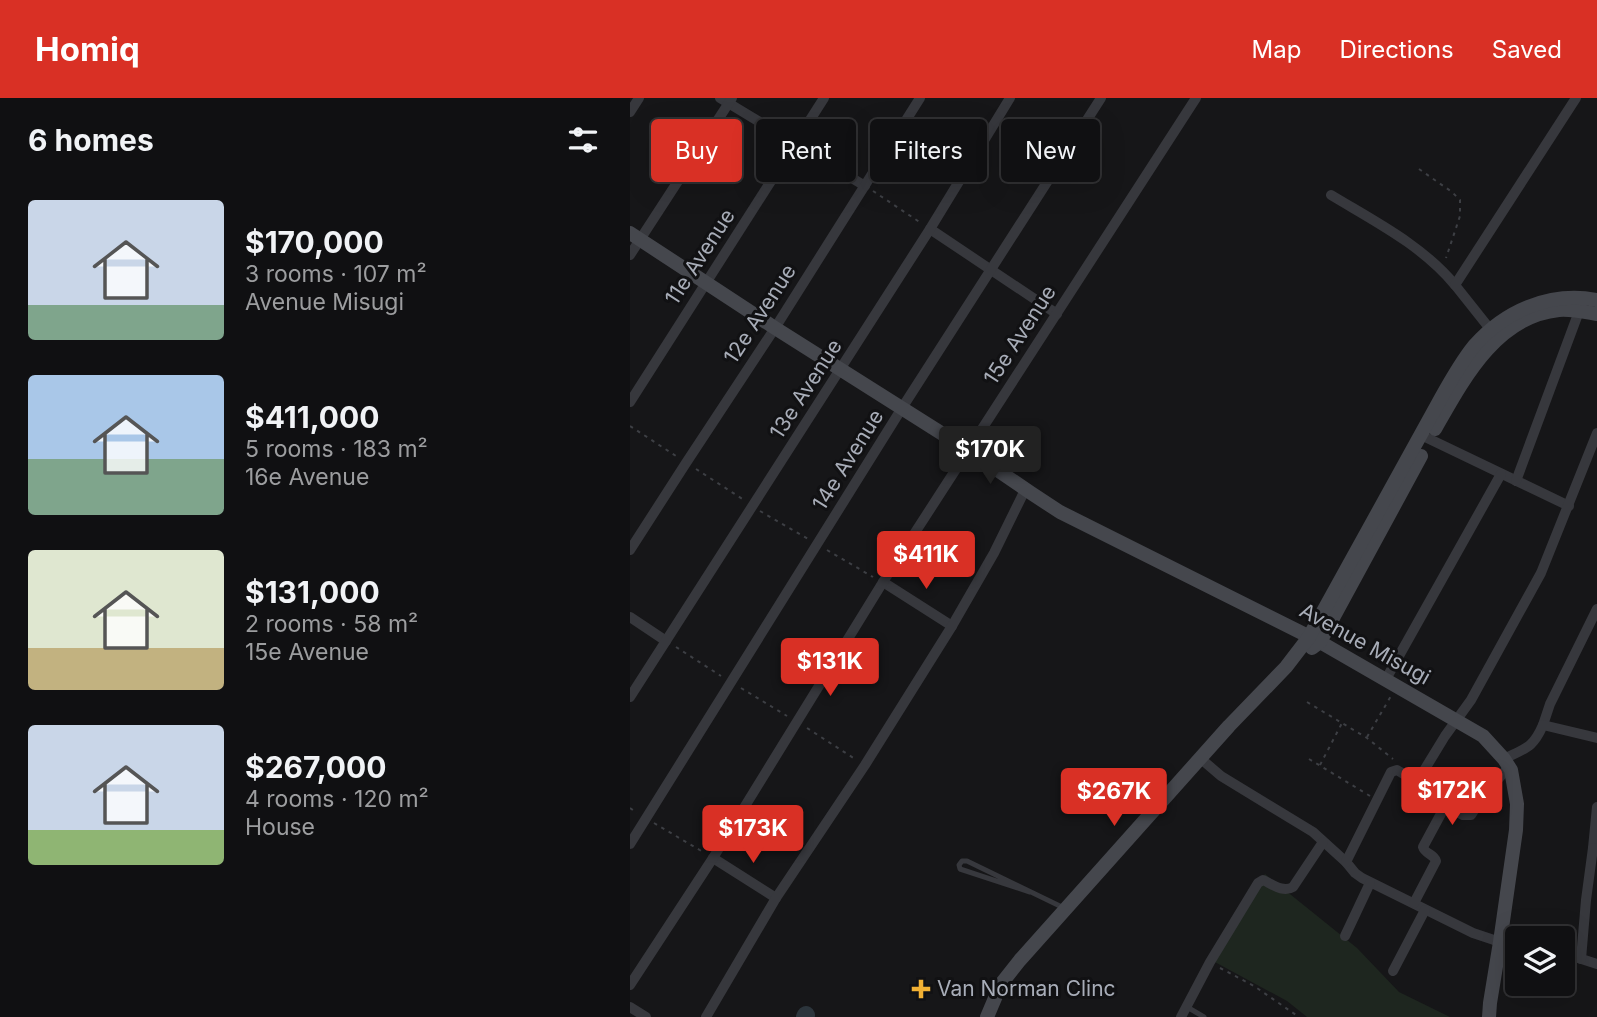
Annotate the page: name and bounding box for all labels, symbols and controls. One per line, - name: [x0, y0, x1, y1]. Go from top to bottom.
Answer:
- text: Homiq: [35, 29, 140, 69]
- text: Map: [1252, 35, 1301, 64]
- text: Directions: [1339, 35, 1454, 64]
- text: Saved: [1492, 35, 1562, 64]
- chip: Buy: [651, 119, 742, 182]
- chip: Rent: [756, 119, 856, 182]
- chip: Filters: [870, 119, 987, 182]
- chip: New: [1001, 119, 1100, 182]
- icon: filters: [564, 121, 602, 159]
- text: 6 homes: [28, 122, 154, 158]
- street label: 11e Avenue: [659, 204, 740, 309]
- text: $170,000: [245, 224, 384, 260]
- icon: home: [84, 228, 168, 312]
- street label: 12e Avenue: [718, 259, 801, 368]
- text: 3 rooms · 107 m²: [245, 260, 427, 288]
- street label: 15e Avenue: [978, 280, 1061, 389]
- text: Avenue Misugi: [245, 288, 404, 316]
- street label: 13e Avenue: [764, 334, 847, 443]
- text: $411,000: [245, 399, 380, 435]
- icon: home: [84, 403, 168, 487]
- street label: 14e Avenue: [807, 405, 888, 515]
- pin: $170K: [941, 426, 1039, 486]
- text: 5 rooms · 183 m²: [245, 435, 428, 463]
- text: $170K: [955, 435, 1025, 463]
- text: 16e Avenue: [245, 463, 369, 491]
- pin: $411K: [877, 532, 975, 591]
- text: $411K: [893, 540, 959, 568]
- text: $131,000: [245, 574, 380, 610]
- icon: home: [84, 578, 168, 662]
- street label: Avenue Misugi: [1296, 597, 1435, 690]
- text: 2 rooms · 58 m²: [245, 610, 418, 638]
- text: 15e Avenue: [245, 638, 369, 666]
- pin: $131K: [781, 638, 879, 698]
- text: $131K: [797, 647, 863, 675]
- text: $267,000: [245, 749, 387, 785]
- icon: home: [84, 753, 168, 837]
- pin: $267K: [1065, 768, 1163, 828]
- pin: $172K: [1403, 768, 1501, 827]
- text: $172K: [1417, 776, 1487, 804]
- text: $267K: [1077, 777, 1151, 805]
- text: 4 rooms · 120 m²: [245, 785, 429, 813]
- pin: $173K: [704, 806, 802, 865]
- text: House: [245, 813, 315, 841]
- text: $173K: [718, 814, 788, 842]
- map controls: [1505, 926, 1575, 996]
- button: layers: [1505, 926, 1575, 996]
- place label: Van Norman Clinc: [937, 976, 1116, 1001]
- marker: Van Norman Clinc: [911, 979, 931, 999]

